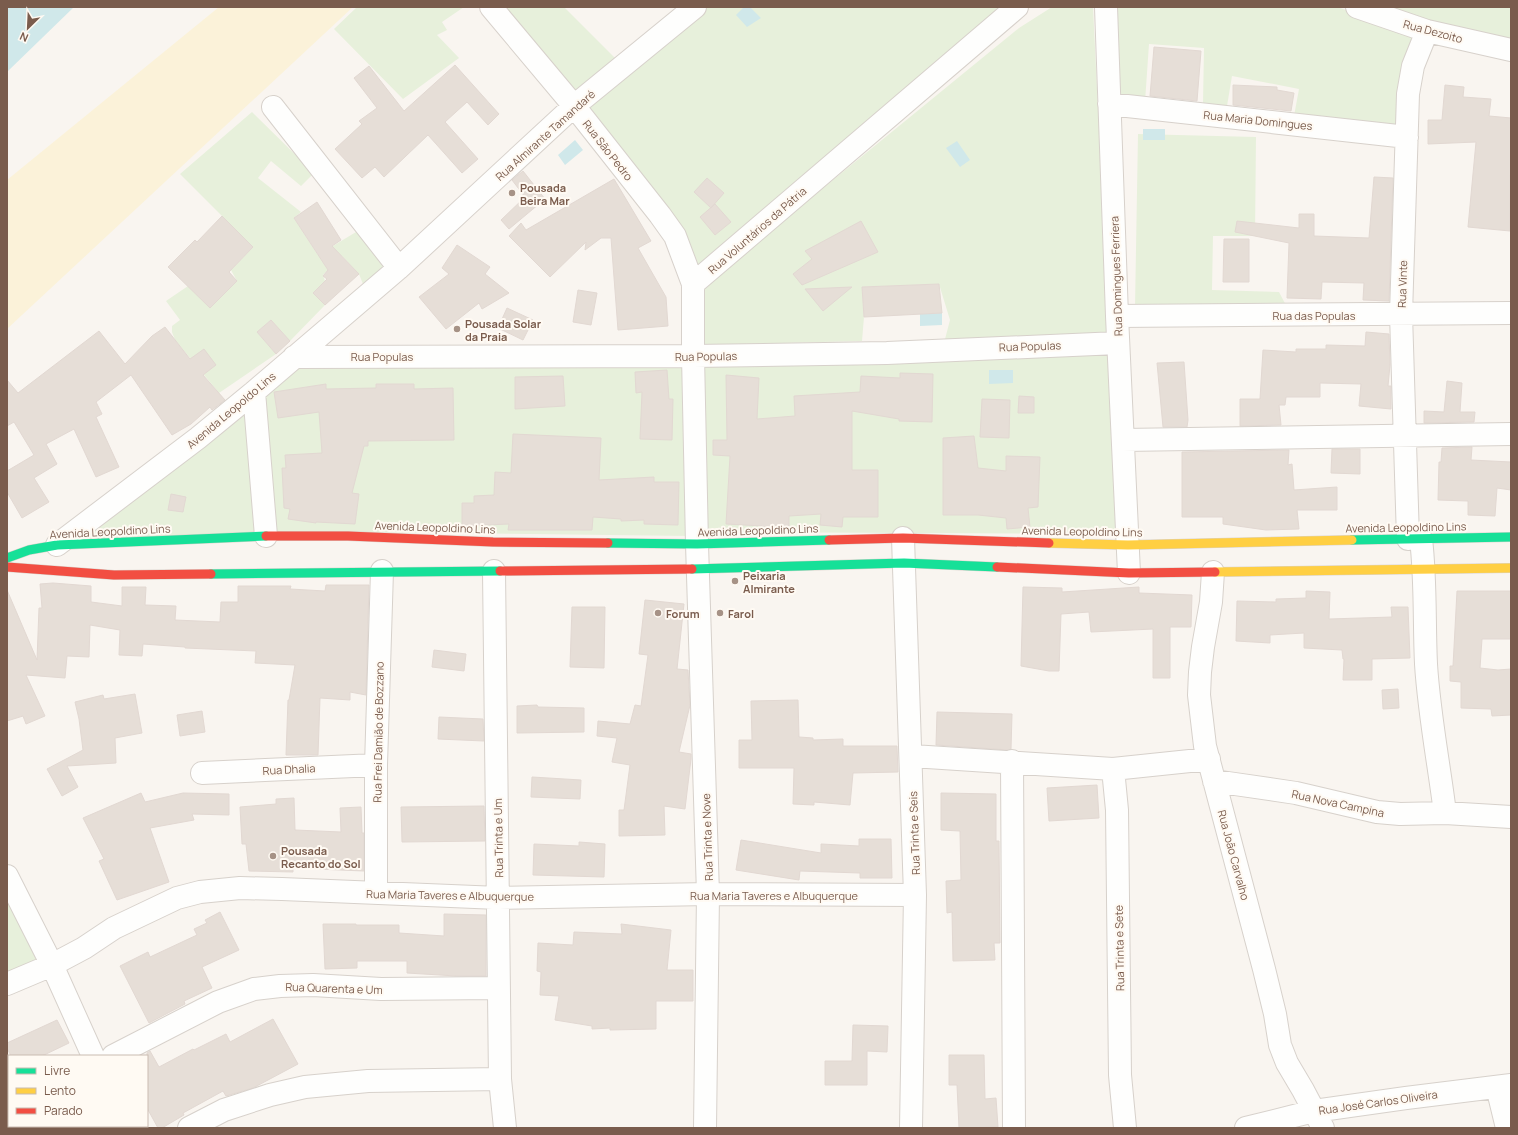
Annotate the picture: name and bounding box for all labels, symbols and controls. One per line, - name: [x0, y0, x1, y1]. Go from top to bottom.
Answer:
- north arrow: [8, 8, 48, 48]
- street label: Rua Dezoito: [1402, 16, 1465, 46]
- text: N: [17, 29, 30, 46]
- street label: Rua Almirante Tamandaré: [492, 86, 598, 184]
- street label: Rua Maria Domingues: [1203, 107, 1313, 133]
- street label: Rua São Pedro: [580, 117, 637, 184]
- place label: Pousada Beira Mar: [520, 180, 570, 208]
- street label: Rua Voluntários da Pátria: [705, 183, 809, 277]
- marker: Pousada Beira Mar: [507, 188, 517, 198]
- street label: Rua Domingues Ferriera: [1106, 216, 1126, 336]
- street label: Rua Vinte: [1394, 259, 1410, 308]
- street label: Rua das Populas: [1273, 308, 1356, 323]
- place label: Pousada Solar da Praia: [465, 316, 542, 344]
- marker: Pousada Solar da Praia: [452, 324, 462, 334]
- street label: Rua Populas: [999, 337, 1062, 355]
- street label: Rua Populas: [675, 348, 738, 364]
- street label: Rua Populas: [351, 349, 413, 364]
- street label: Avenida Leopoldo Lins: [183, 368, 279, 452]
- street label: Avenida Leopoldino Lins: [374, 517, 496, 537]
- street label: Avenida Leopoldino Lins: [1345, 518, 1467, 536]
- street label: Avenida Leopoldino Lins: [49, 520, 171, 542]
- street label: Avenida Leopoldino Lins: [697, 520, 819, 540]
- street label: Avenida Leopoldino Lins: [1021, 522, 1143, 540]
- place label: Peixaria Almirante: [743, 568, 795, 596]
- marker: Peixaria Almirante: [730, 576, 740, 586]
- place label: Forum: [666, 606, 700, 621]
- place label: Farol: [728, 606, 754, 621]
- marker: Forum: [653, 608, 663, 618]
- marker: Farol: [715, 608, 725, 618]
- street label: Rua Frei Damião de Bozzano: [369, 661, 387, 803]
- street label: Rua Dhalia: [262, 760, 316, 778]
- street label: Rua Nova Campina: [1290, 786, 1386, 820]
- street label: Rua Trinta e Seis: [905, 791, 923, 875]
- street label: Rua Trinta e Nove: [698, 792, 716, 881]
- street label: Rua Trinta e Um: [490, 798, 506, 878]
- street label: Rua João Carvalho: [1215, 808, 1253, 902]
- place label: Pousada Recanto do Sol: [281, 843, 361, 871]
- marker: Pousada Recanto do Sol: [268, 851, 278, 861]
- street label: Rua Maria Taveres e Albuquerque: [366, 886, 535, 904]
- street label: Rua Maria Taveres e Albuquerque: [690, 888, 858, 903]
- street label: Rua Trinta e Sete: [1111, 904, 1127, 991]
- street label: Rua Quarenta e Um: [285, 979, 383, 997]
- legend: [8, 1055, 148, 1127]
- text: Livre: [44, 1062, 70, 1079]
- text: Lento: [44, 1082, 76, 1099]
- street label: Rua José Carlos Oliveira: [1318, 1086, 1438, 1118]
- text: Parado: [44, 1102, 83, 1119]

